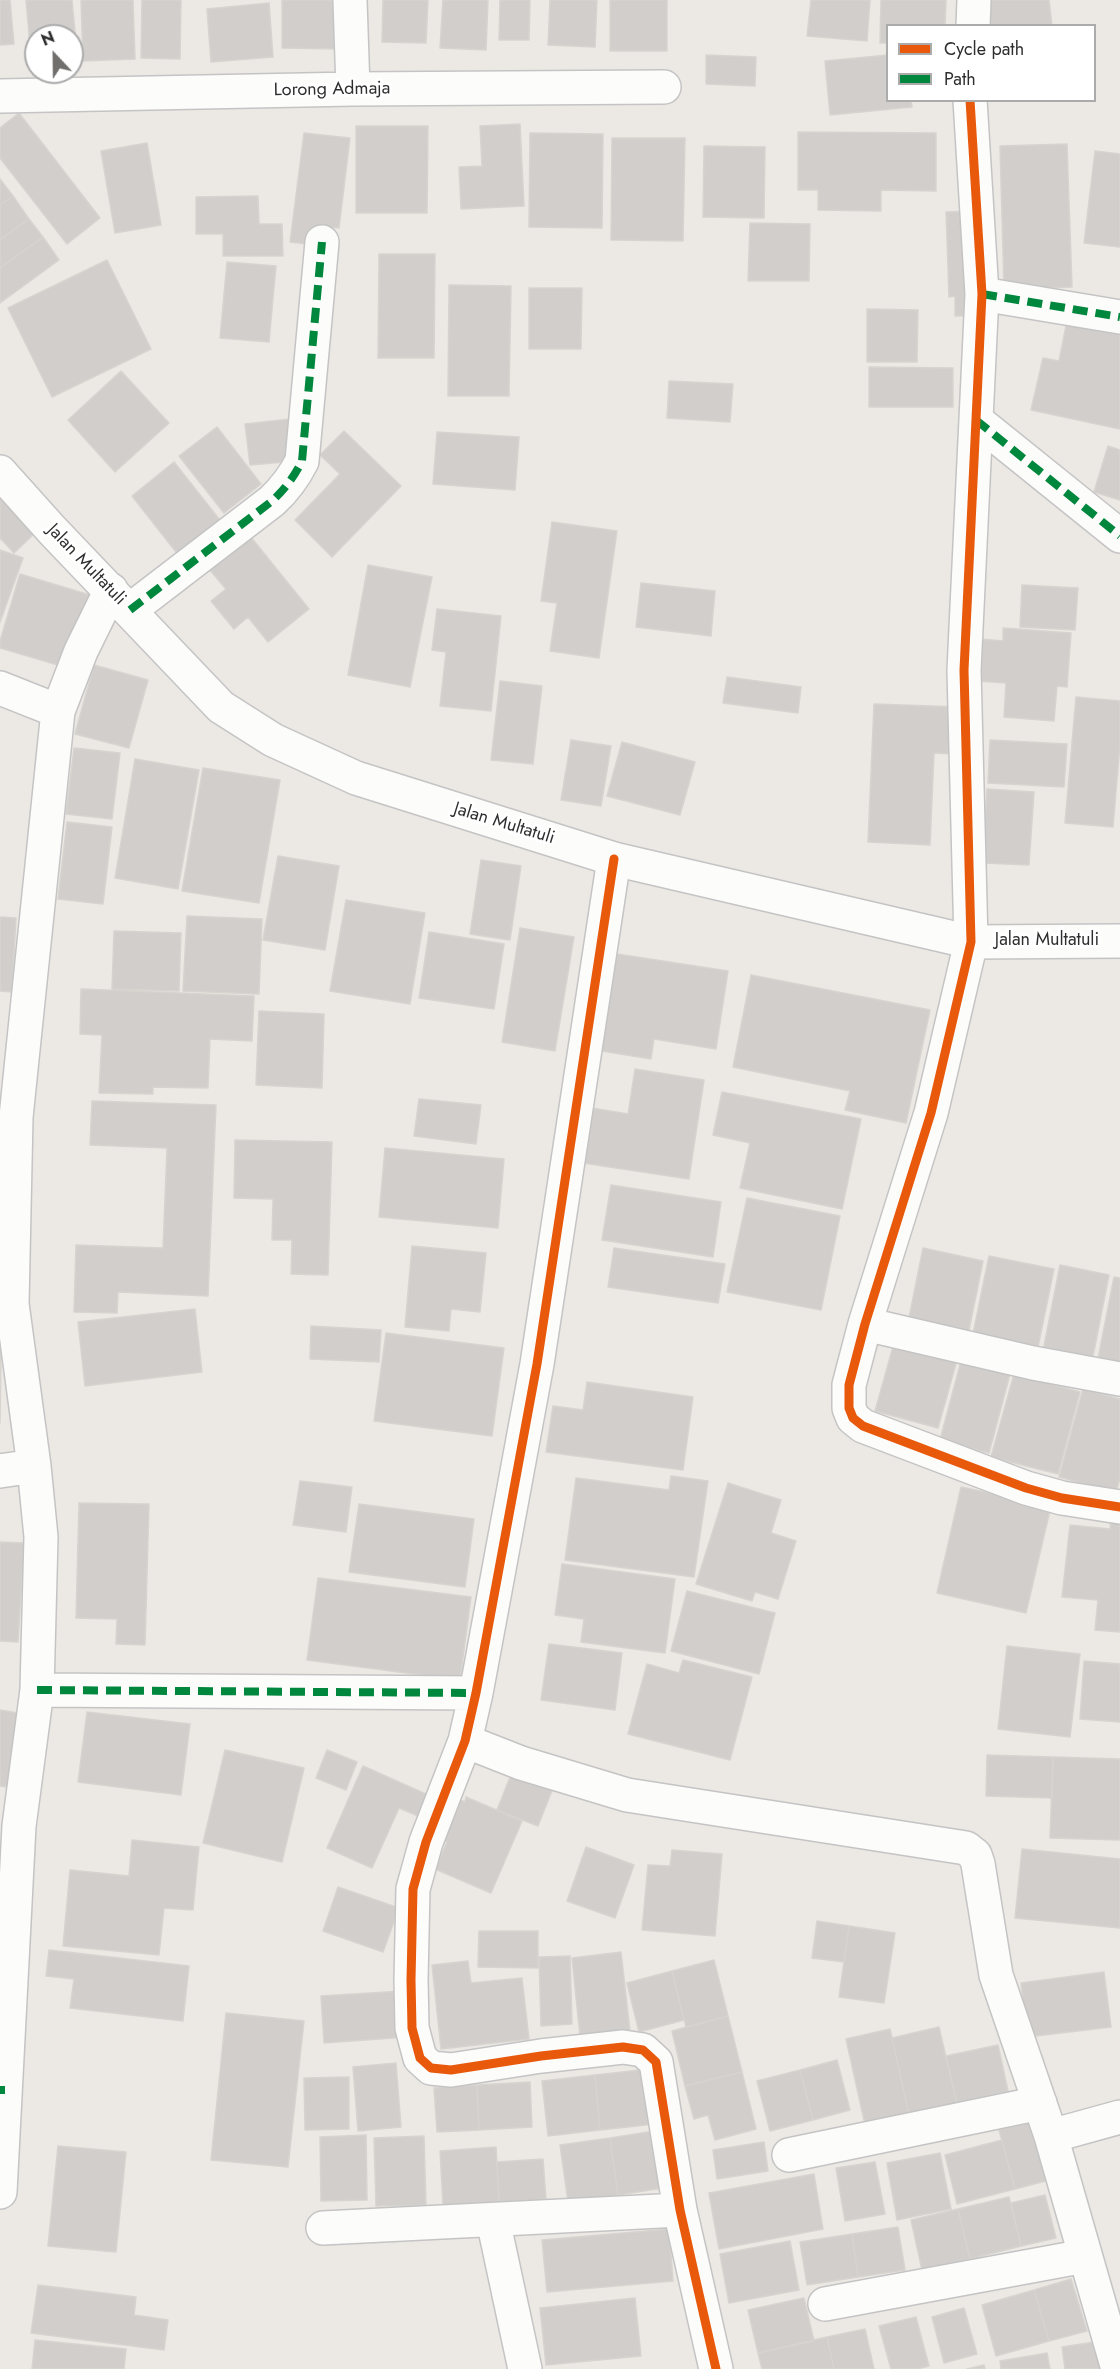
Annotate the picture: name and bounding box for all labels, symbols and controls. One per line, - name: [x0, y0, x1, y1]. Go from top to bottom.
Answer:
- north arrow: [24, 24, 84, 84]
- legend: [886, 24, 1096, 102]
- text: N: [38, 26, 58, 52]
- text: Cycle path: [944, 36, 1024, 62]
- text: Path: [944, 66, 976, 92]
- street label: Lorong Admaja: [273, 78, 391, 102]
- street label: Jalan Multatuli: [42, 520, 130, 610]
- street label: Jalan Multatuli: [451, 798, 557, 850]
- street label: Jalan Multatuli: [995, 930, 1099, 952]

